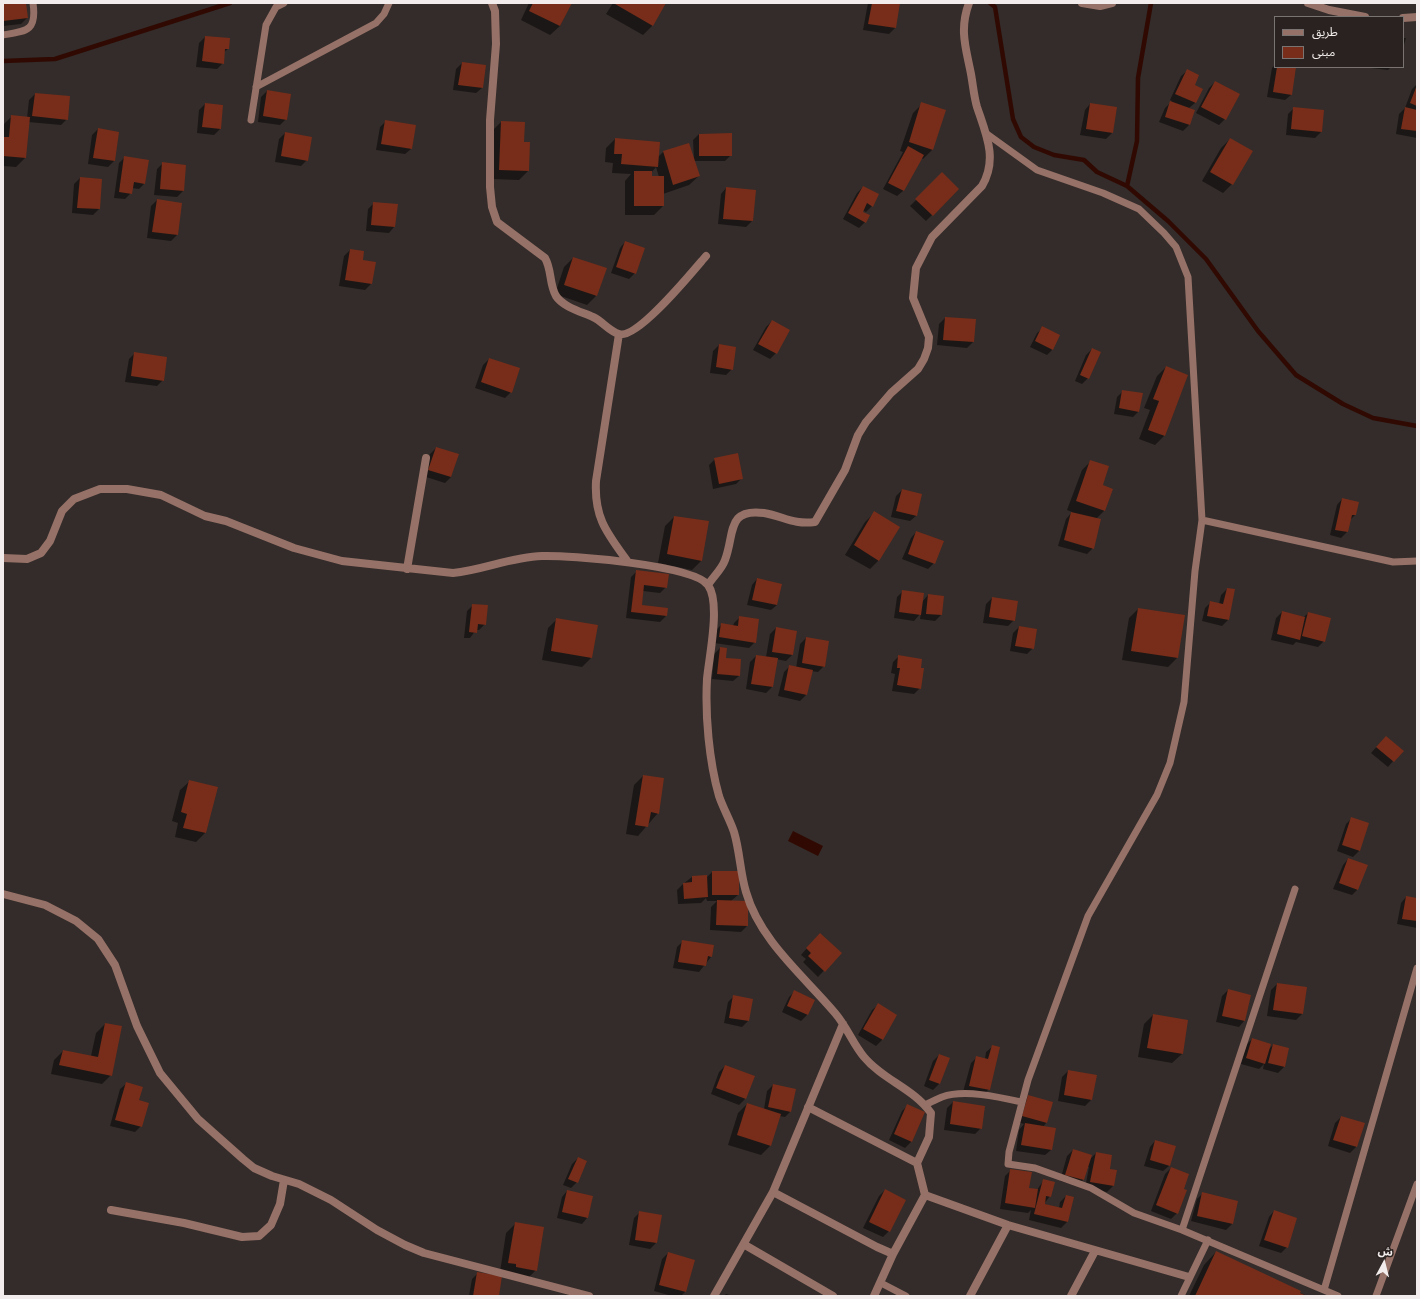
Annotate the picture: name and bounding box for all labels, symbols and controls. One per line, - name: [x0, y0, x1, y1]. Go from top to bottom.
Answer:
- legend: [1274, 16, 1404, 68]
- text: طريق: [1312, 23, 1338, 40]
- text: مبنى: [1312, 43, 1335, 60]
- text: ش: [1377, 1242, 1394, 1259]
- north arrow: [1364, 1243, 1404, 1283]

